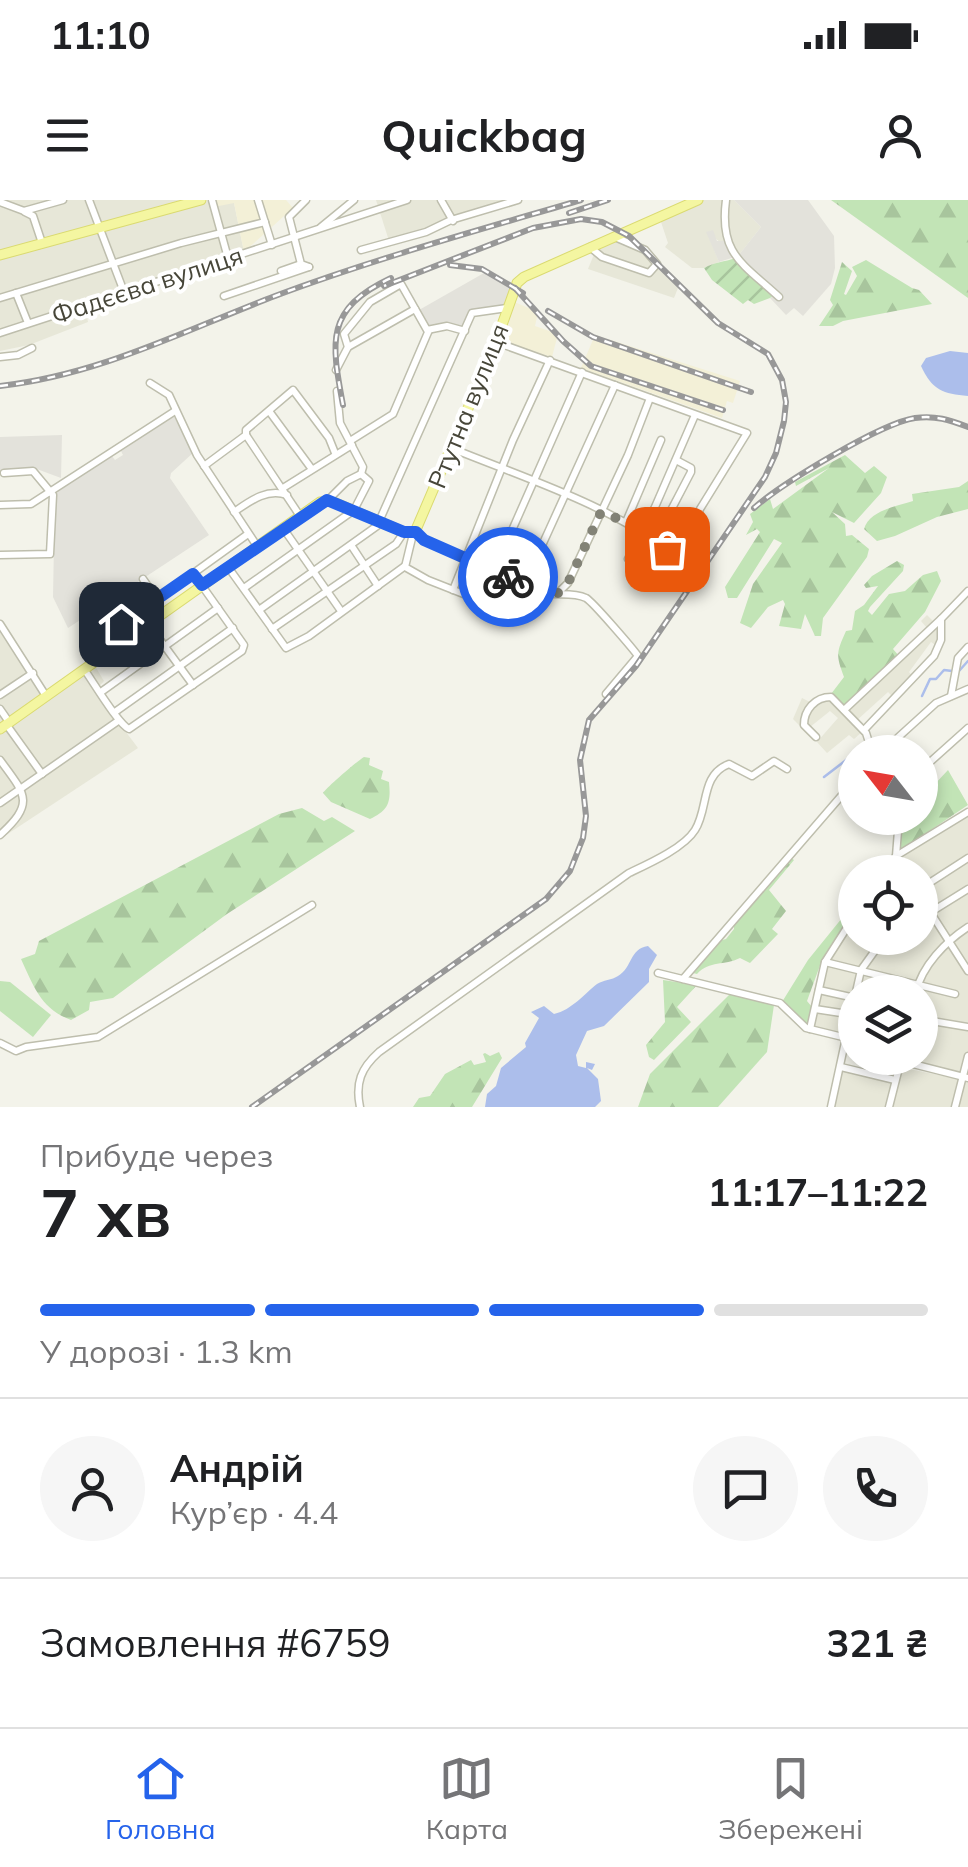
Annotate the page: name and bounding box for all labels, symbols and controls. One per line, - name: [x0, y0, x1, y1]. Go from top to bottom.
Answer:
- text: 11:10: [50, 11, 151, 59]
- text: Quickbag: [381, 107, 587, 163]
- icon: menu: [40, 108, 95, 163]
- icon: person: [873, 108, 928, 163]
- street label: Фадєєва вулиця: [47, 239, 246, 330]
- street label: Ртутна вулиця: [420, 319, 515, 493]
- pin: [625, 507, 710, 592]
- icon: bag: [640, 522, 695, 577]
- courier: [458, 527, 558, 627]
- icon: bike: [481, 550, 536, 605]
- pin: [79, 582, 164, 667]
- icon: home: [94, 597, 149, 652]
- north arrow: [838, 735, 938, 835]
- map controls: [838, 735, 938, 1075]
- button: locate: [838, 855, 938, 955]
- button: layers: [838, 975, 938, 1075]
- text: Прибуде через: [40, 1135, 273, 1175]
- text: 11:17–11:22: [708, 1168, 928, 1216]
- text: 7 хв: [40, 1172, 171, 1253]
- text: У дорозі · 1.3 km: [40, 1331, 293, 1371]
- button: person: [40, 1436, 145, 1541]
- button: chat: [693, 1436, 798, 1541]
- button: phone: [823, 1436, 928, 1541]
- text: Андрій: [170, 1444, 304, 1492]
- text: Кур’єр · 4.4: [170, 1492, 338, 1532]
- text: Замовлення #6759: [40, 1619, 390, 1667]
- text: 321 ₴: [826, 1619, 928, 1667]
- tab: Головна: [105, 1751, 215, 1846]
- tab: Карта: [426, 1751, 508, 1846]
- tab: Збережені: [718, 1751, 863, 1846]

